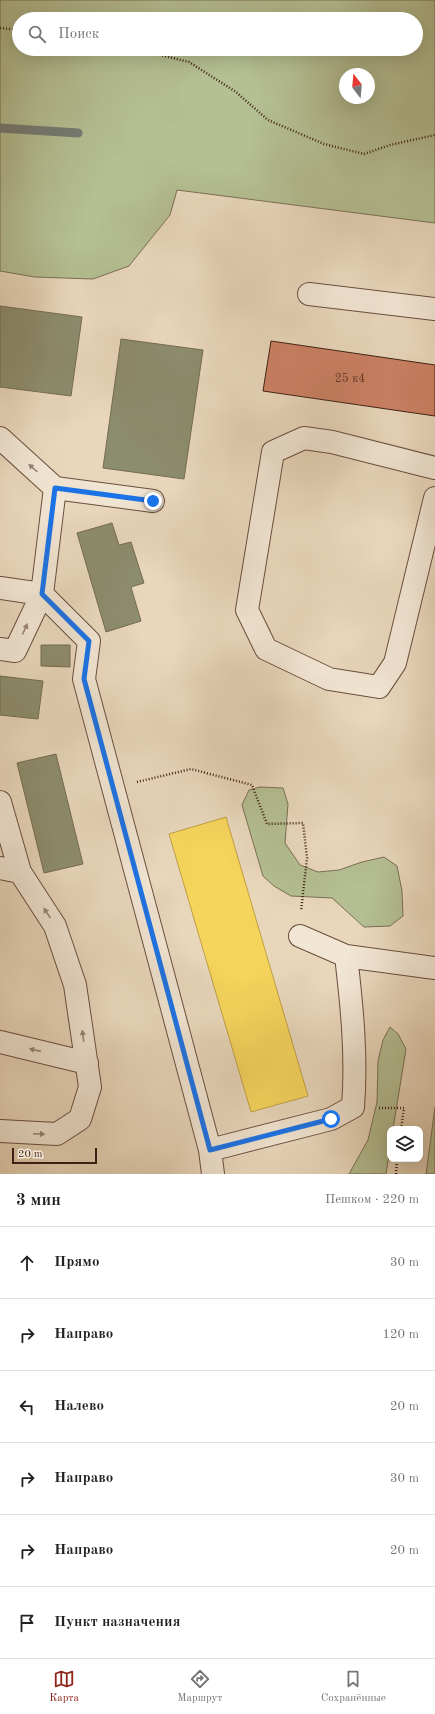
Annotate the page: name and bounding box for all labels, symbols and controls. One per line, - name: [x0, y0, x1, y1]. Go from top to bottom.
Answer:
- search box: [12, 12, 423, 56]
- icon: search: [26, 23, 48, 45]
- text: Поиск: [58, 27, 99, 42]
- north arrow: [339, 68, 375, 104]
- house number: 25 к4: [335, 372, 365, 385]
- one-way arrow: [28, 463, 38, 472]
- route end: [144, 492, 162, 510]
- one-way arrow: [22, 623, 28, 635]
- one-way arrow: [43, 908, 51, 918]
- one-way arrow: [80, 1030, 86, 1043]
- one-way arrow: [29, 1047, 41, 1053]
- route start: [322, 1110, 340, 1128]
- map controls: [387, 1126, 423, 1162]
- button: layers: [387, 1126, 423, 1162]
- one-way arrow: [33, 1130, 45, 1137]
- scale bar: [12, 1146, 97, 1165]
- text: 20 m: [18, 1149, 43, 1160]
- text: 3 мин: [16, 1192, 61, 1209]
- text: Пешком · 220 m: [325, 1193, 419, 1206]
- icon: ahead: [16, 1252, 38, 1274]
- text: Прямо: [54, 1255, 100, 1270]
- text: 30 m: [390, 1256, 419, 1269]
- icon: right: [16, 1324, 38, 1346]
- text: Направо: [54, 1327, 113, 1342]
- text: 120 m: [382, 1328, 419, 1341]
- icon: left: [16, 1396, 38, 1418]
- text: Налево: [54, 1399, 104, 1414]
- text: 20 m: [390, 1400, 419, 1413]
- icon: right: [16, 1468, 38, 1490]
- text: Направо: [54, 1471, 113, 1486]
- text: 30 m: [390, 1472, 419, 1485]
- icon: right: [16, 1540, 38, 1562]
- text: Направо: [54, 1543, 113, 1558]
- text: 20 m: [390, 1544, 419, 1557]
- icon: arrive: [16, 1612, 38, 1634]
- text: Пункт назначения: [54, 1615, 181, 1630]
- tab: Карта: [49, 1668, 79, 1706]
- tab: Маршрут: [177, 1668, 223, 1706]
- tab: Сохранённые: [321, 1668, 386, 1706]

